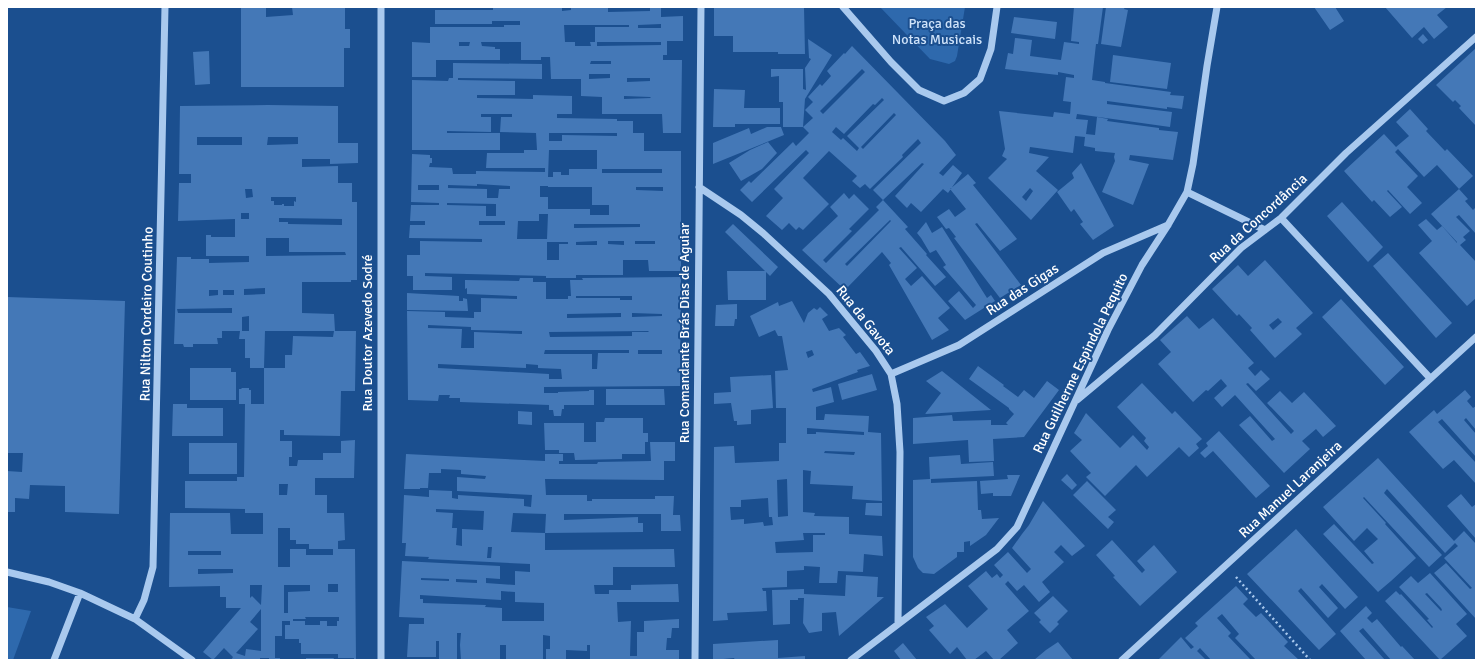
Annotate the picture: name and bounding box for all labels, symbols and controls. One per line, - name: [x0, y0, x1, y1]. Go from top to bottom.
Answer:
- park label: Praça das Notas Musicais: [892, 15, 982, 48]
- street label: Rua da Concordância: [1206, 170, 1311, 267]
- street label: Rua Comandante Brás Dias de Aguiar: [676, 222, 693, 443]
- street label: Rua Nilton Cordeiro Coutinho: [136, 227, 157, 401]
- street label: Rua Doutor Azevedo Sodré: [359, 254, 376, 412]
- street label: Rua das Gigas: [983, 260, 1062, 319]
- street label: Rua Guilherme Espindola Pequito: [1029, 270, 1132, 456]
- street label: Rua da Gavota: [832, 282, 899, 359]
- street label: Rua Manuel Laranjeira: [1235, 437, 1345, 542]

